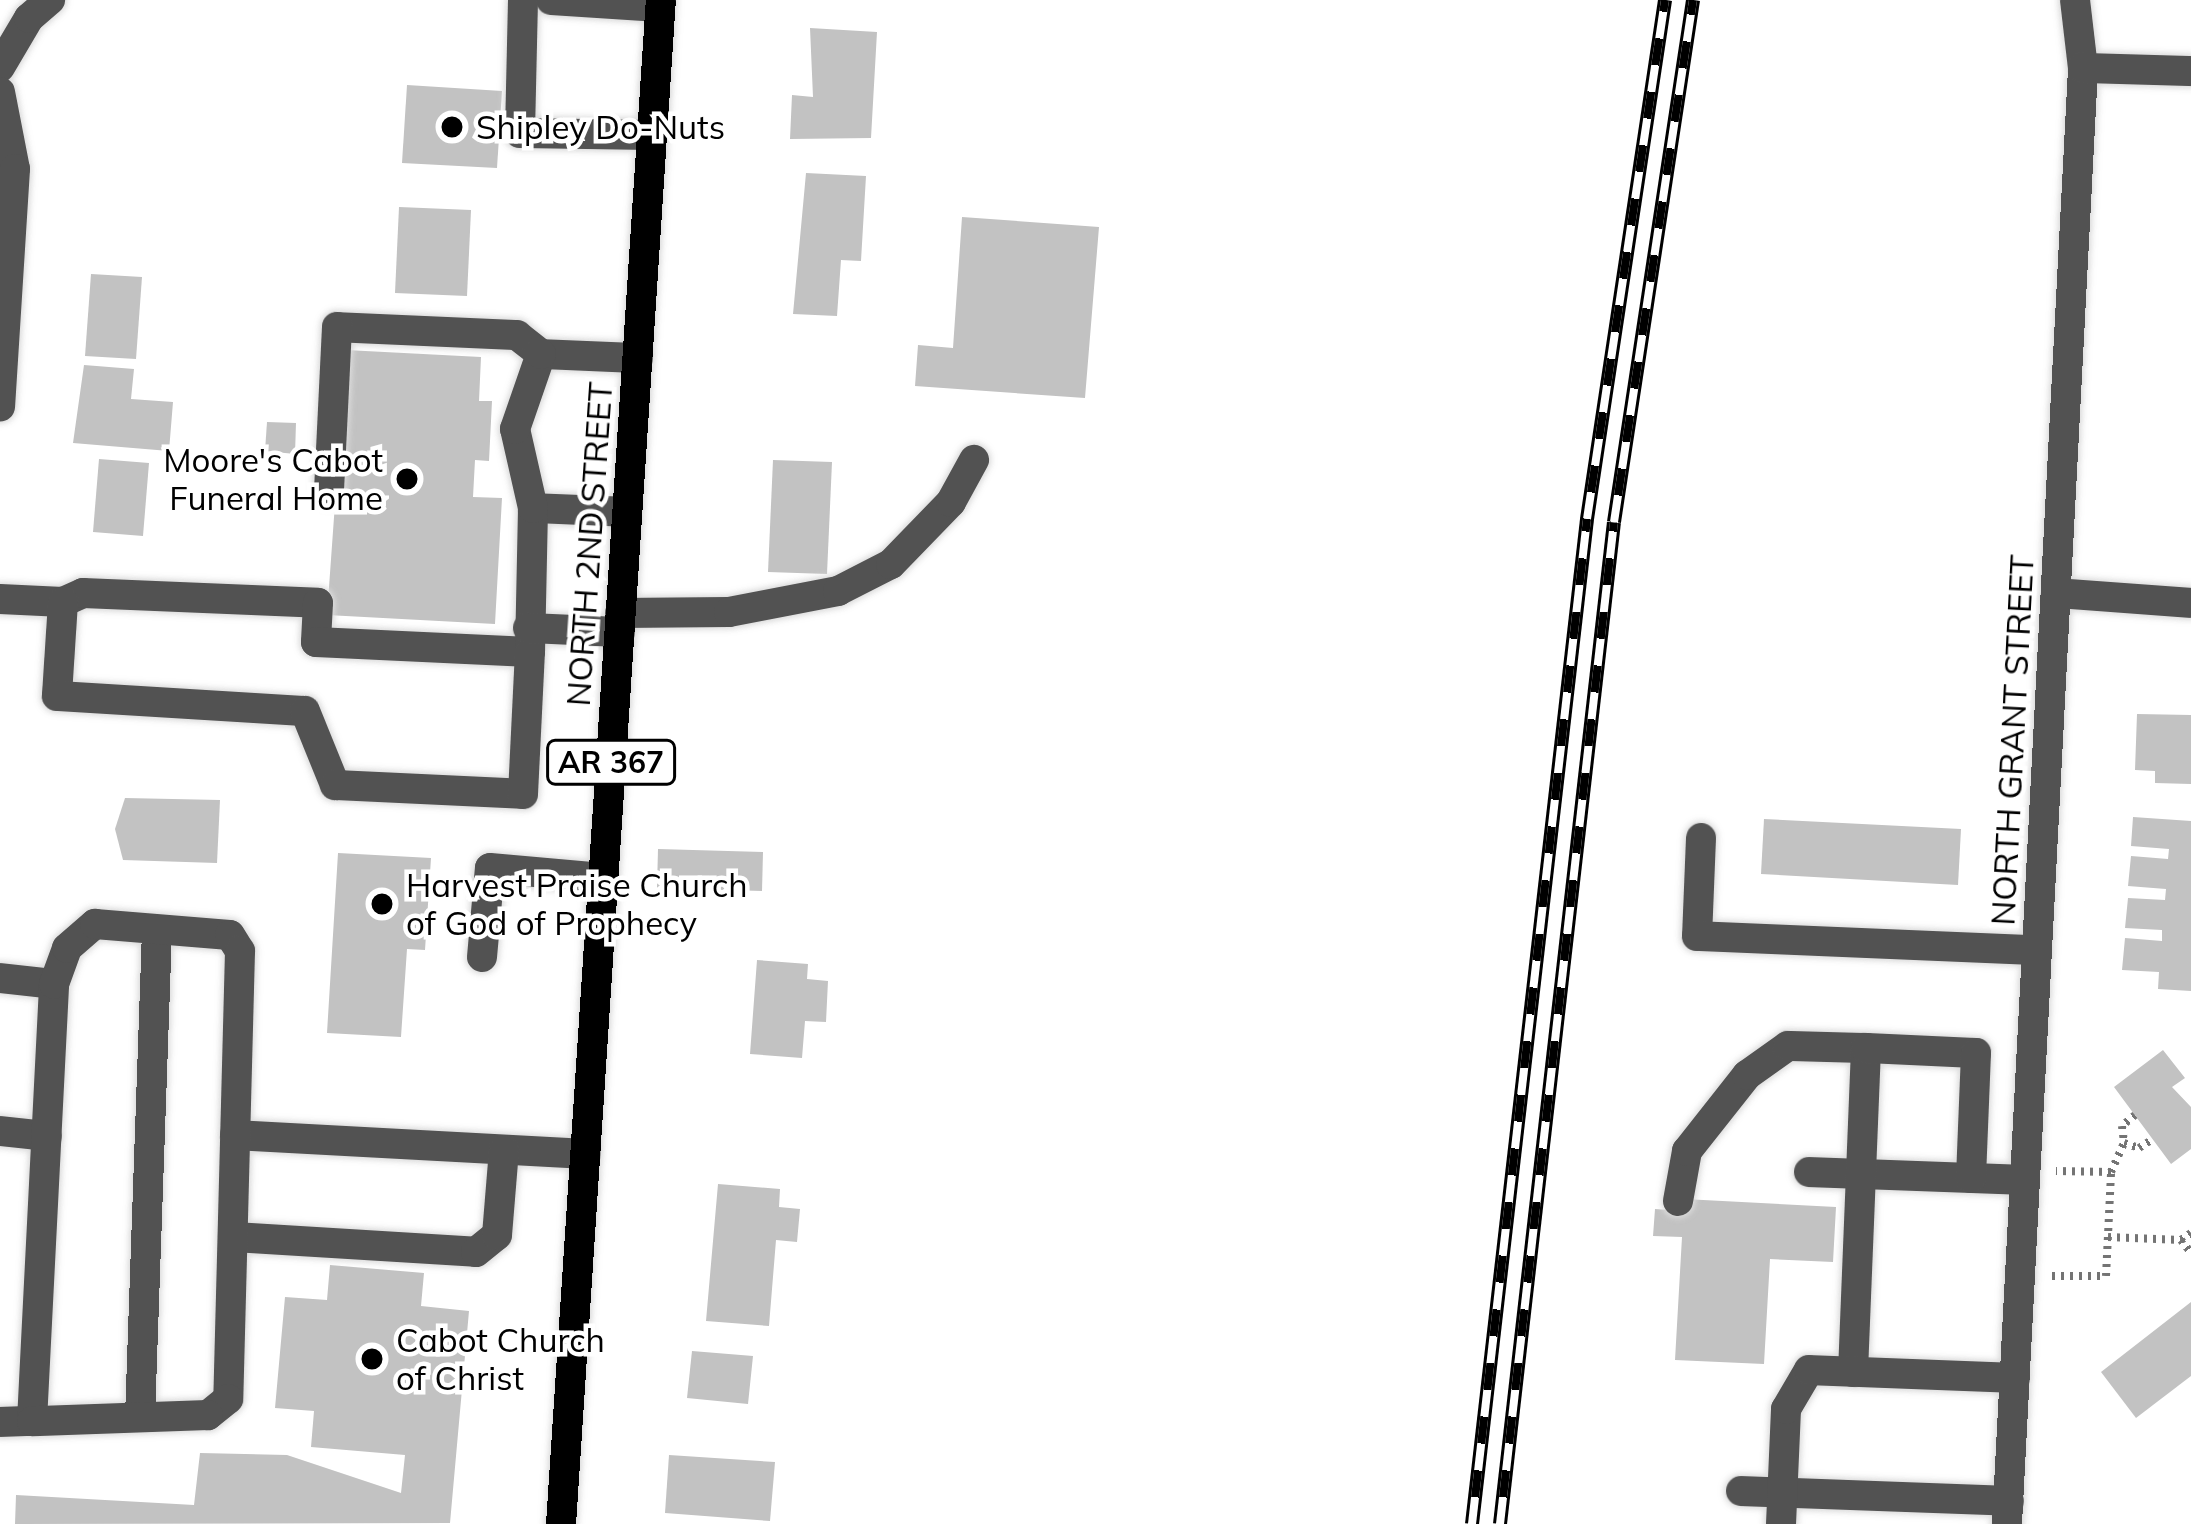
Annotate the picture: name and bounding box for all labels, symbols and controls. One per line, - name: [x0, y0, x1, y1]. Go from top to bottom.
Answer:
- place label: Shipley Do-Nuts: [476, 107, 725, 147]
- marker: Shipley Do-Nuts: [439, 114, 465, 140]
- street label: NORTH 2ND STREET: [558, 381, 620, 707]
- place label: Moore's Cabot Funeral Home: [163, 440, 383, 518]
- marker: Moore's Cabot Funeral Home: [394, 466, 420, 492]
- street label: NORTH GRANT STREET: [1983, 554, 2041, 926]
- road number: AR 367: [545, 738, 677, 786]
- place label: Harvest Praise Church of God of Prophecy: [406, 865, 748, 943]
- marker: Harvest Praise Church of God of Prophecy: [369, 891, 395, 917]
- place label: Cabot Church of Christ: [396, 1320, 605, 1398]
- marker: Cabot Church of Christ: [359, 1346, 385, 1372]

